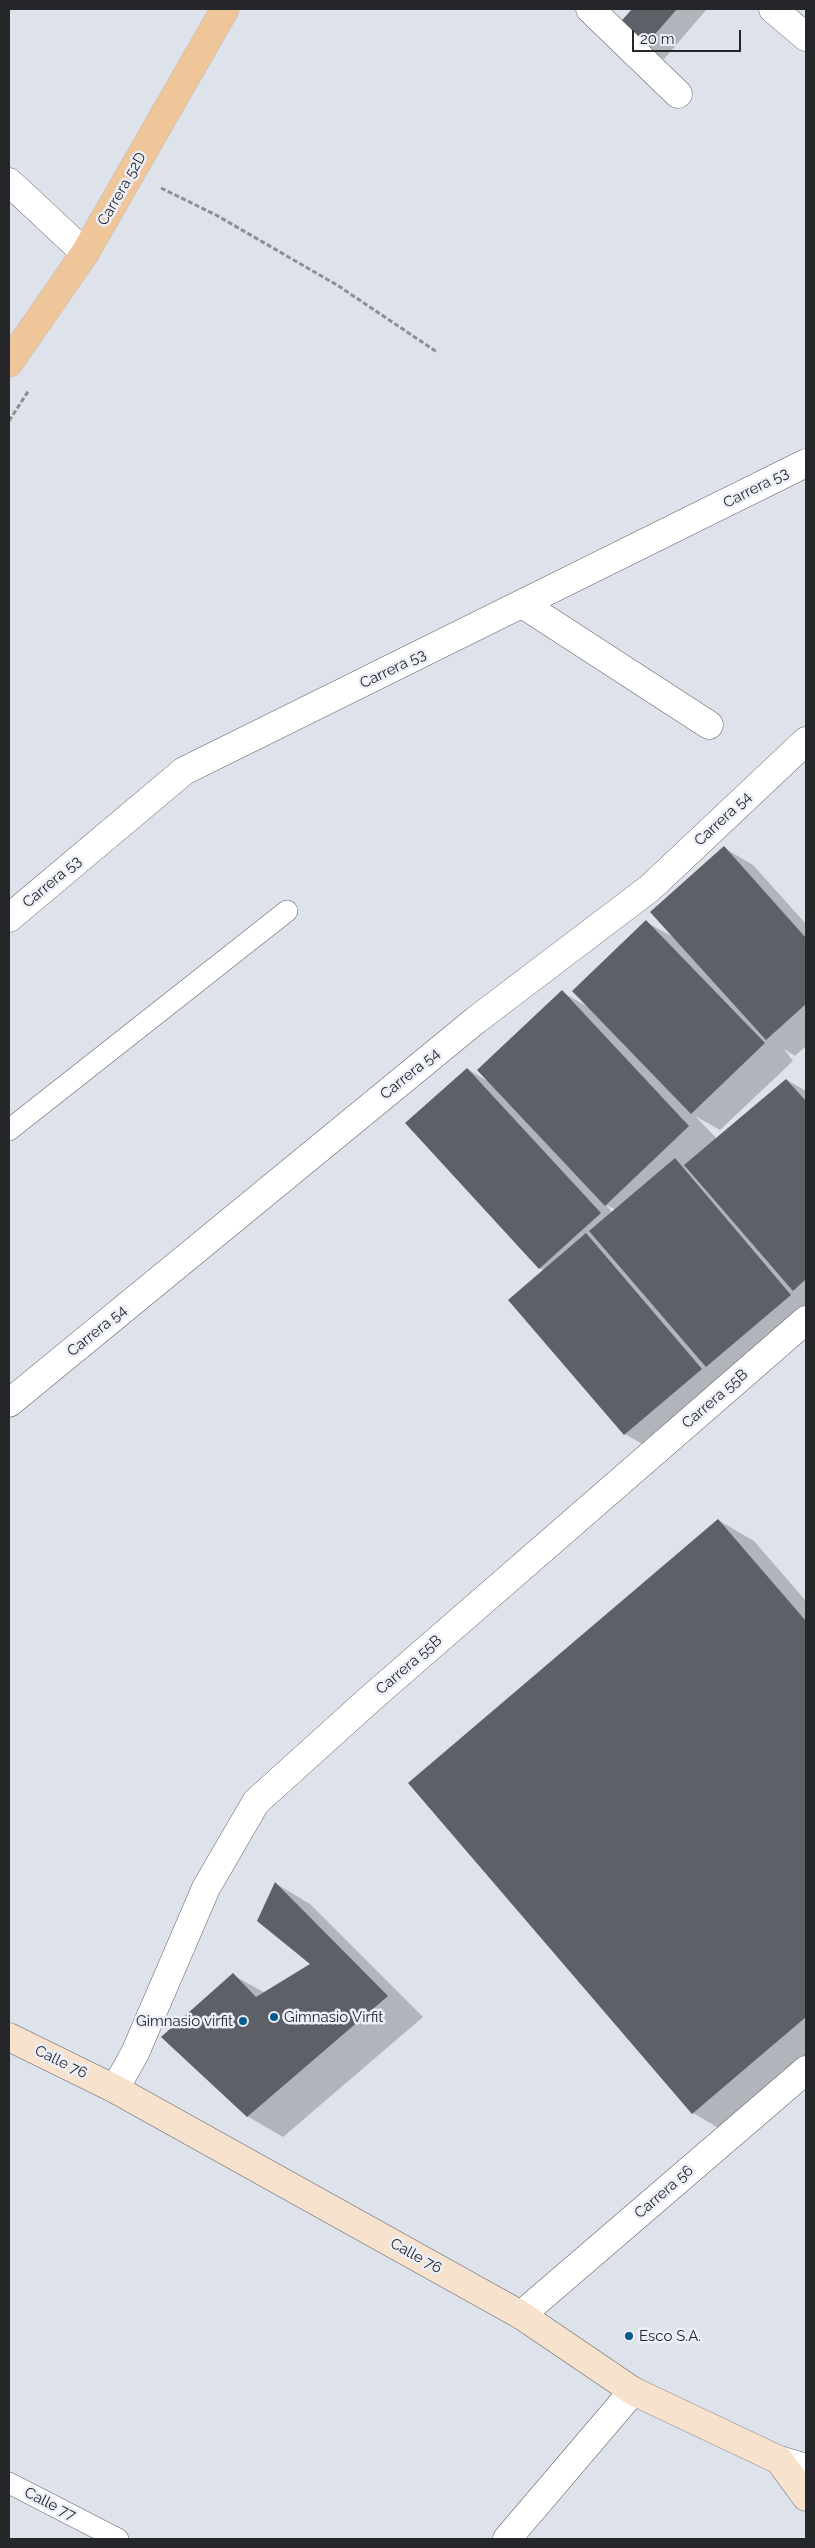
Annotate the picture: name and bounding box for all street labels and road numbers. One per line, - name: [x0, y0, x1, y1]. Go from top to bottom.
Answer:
- street label: Carrera 52D: [94, 149, 150, 229]
- street label: Carrera 53: [720, 464, 792, 512]
- street label: Carrera 53: [357, 645, 429, 693]
- street label: Carrera 54: [691, 788, 755, 850]
- street label: Carrera 53: [19, 852, 85, 912]
- street label: Carrera 54: [377, 1045, 443, 1103]
- street label: Carrera 54: [64, 1302, 130, 1360]
- street label: Carrera 55B: [678, 1366, 752, 1432]
- street label: Carrera 55B: [372, 1632, 446, 1698]
- street label: Calle 76: [32, 2042, 90, 2082]
- street label: Carrera 56: [631, 2162, 697, 2222]
- street label: Calle 76: [387, 2234, 445, 2278]
- street label: Calle 77: [21, 2483, 79, 2525]

